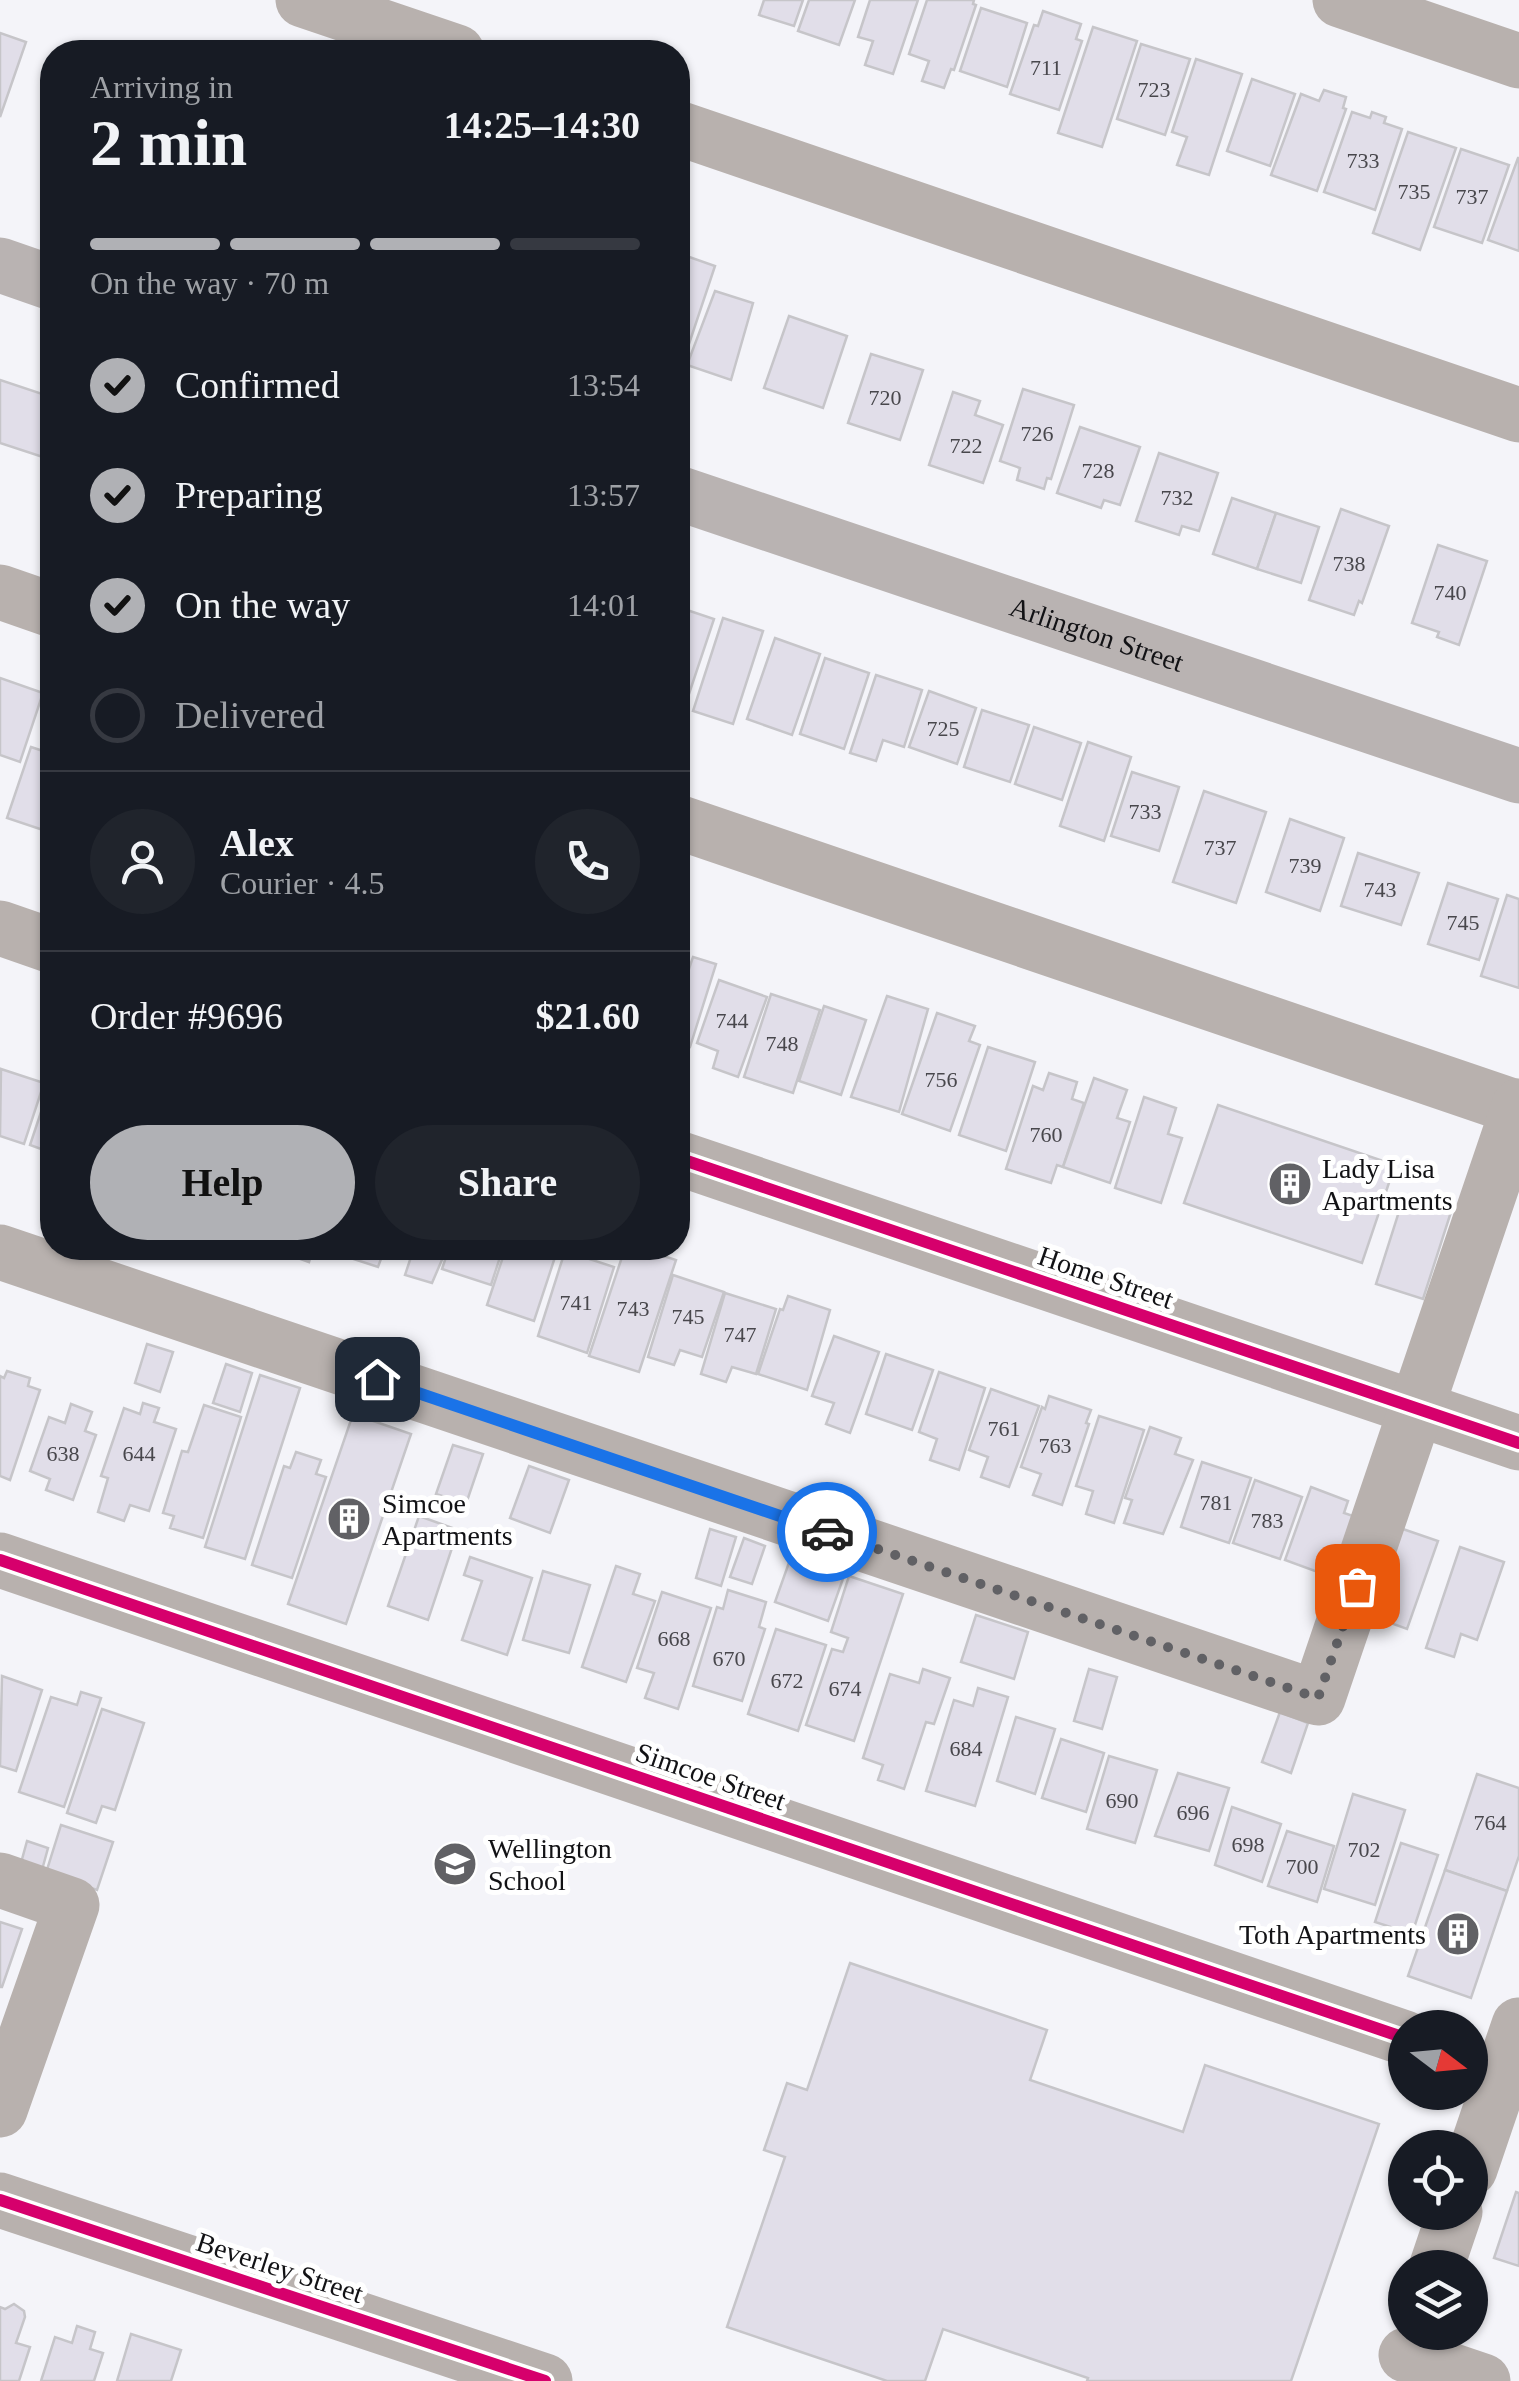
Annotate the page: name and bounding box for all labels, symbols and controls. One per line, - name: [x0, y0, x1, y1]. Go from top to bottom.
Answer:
- house number: 711: [1030, 55, 1062, 80]
- text: Arriving in: [90, 69, 233, 105]
- house number: 723: [1138, 77, 1171, 102]
- text: 14:25–14:30: [444, 104, 640, 146]
- text: 2 min: [90, 107, 247, 179]
- house number: 733: [1347, 148, 1380, 173]
- house number: 735: [1398, 179, 1431, 204]
- house number: 737: [1456, 184, 1489, 209]
- text: On the way · 70 m: [90, 265, 329, 301]
- icon: check: [90, 358, 145, 413]
- text: Confirmed: [175, 364, 340, 406]
- text: 13:54: [567, 367, 640, 403]
- house number: 720: [869, 385, 902, 410]
- house number: 726: [1021, 421, 1054, 446]
- house number: 722: [950, 433, 983, 458]
- house number: 728: [1082, 458, 1115, 483]
- icon: check: [90, 468, 145, 523]
- text: Preparing: [175, 474, 323, 516]
- text: 13:57: [567, 477, 640, 513]
- house number: 732: [1161, 485, 1194, 510]
- house number: 738: [1333, 551, 1366, 576]
- icon: check: [90, 578, 145, 633]
- house number: 740: [1434, 580, 1467, 605]
- text: On the way: [175, 584, 350, 626]
- text: 14:01: [567, 587, 640, 623]
- street label: Arlington Street: [1006, 591, 1188, 678]
- text: Delivered: [175, 694, 325, 736]
- house number: 725: [927, 716, 960, 741]
- house number: 733: [1129, 799, 1162, 824]
- button: person: [90, 809, 195, 914]
- button: phone: [535, 809, 640, 914]
- text: Alex: [220, 822, 294, 864]
- house number: 737: [1204, 835, 1237, 860]
- house number: 739: [1289, 853, 1322, 878]
- text: Courier · 4.5: [220, 865, 384, 901]
- house number: 743: [1364, 877, 1397, 902]
- house number: 745: [1447, 910, 1480, 935]
- text: Order #9696: [90, 995, 283, 1037]
- text: $21.60: [536, 995, 640, 1037]
- house number: 744: [716, 1008, 749, 1033]
- house number: 748: [766, 1031, 799, 1056]
- house number: 756: [925, 1067, 958, 1092]
- house number: 760: [1030, 1122, 1063, 1147]
- button: Help: [90, 1125, 355, 1240]
- button: Share: [375, 1125, 640, 1240]
- place label: Lady Lisa Apartments: [1322, 1153, 1453, 1216]
- building icon: Lady Lisa Apartments: [1267, 1161, 1313, 1207]
- street label: Home Street: [1034, 1240, 1178, 1315]
- house number: 741: [560, 1290, 593, 1315]
- house number: 743: [617, 1296, 650, 1321]
- house number: 745: [672, 1304, 705, 1329]
- house number: 747: [724, 1322, 757, 1347]
- pin: [335, 1337, 420, 1422]
- icon: home: [350, 1352, 405, 1407]
- house number: 761: [988, 1416, 1021, 1441]
- house number: 763: [1039, 1433, 1072, 1458]
- house number: 638: [47, 1441, 80, 1466]
- house number: 644: [123, 1441, 156, 1466]
- courier: [777, 1482, 877, 1582]
- place label: Simcoe Apartments: [382, 1488, 513, 1551]
- house number: 781: [1200, 1490, 1233, 1515]
- building icon: Simcoe Apartments: [326, 1496, 372, 1542]
- icon: car: [800, 1505, 855, 1560]
- house number: 783: [1251, 1508, 1284, 1533]
- pin: [1315, 1544, 1400, 1629]
- icon: bag: [1330, 1559, 1385, 1614]
- house number: 668: [658, 1626, 691, 1651]
- house number: 670: [713, 1646, 746, 1671]
- house number: 672: [771, 1668, 804, 1693]
- house number: 674: [829, 1676, 862, 1701]
- street label: Simcoe Street: [632, 1736, 790, 1817]
- house number: 684: [950, 1736, 983, 1761]
- house number: 690: [1106, 1788, 1139, 1813]
- house number: 696: [1177, 1800, 1210, 1825]
- house number: 764: [1474, 1810, 1507, 1835]
- house number: 698: [1232, 1832, 1265, 1857]
- place label: Wellington School: [488, 1833, 612, 1896]
- house number: 702: [1348, 1837, 1381, 1862]
- school or university icon: Wellington School: [432, 1841, 478, 1887]
- house number: 700: [1286, 1854, 1319, 1879]
- building icon: Toth Apartments: [1435, 1911, 1481, 1957]
- place label: Toth Apartments: [1239, 1919, 1426, 1950]
- north arrow: [1388, 2010, 1488, 2110]
- map controls: [1388, 2010, 1488, 2350]
- button: locate: [1388, 2130, 1488, 2230]
- street label: Beverley Street: [193, 2226, 367, 2309]
- button: layers: [1388, 2250, 1488, 2350]

